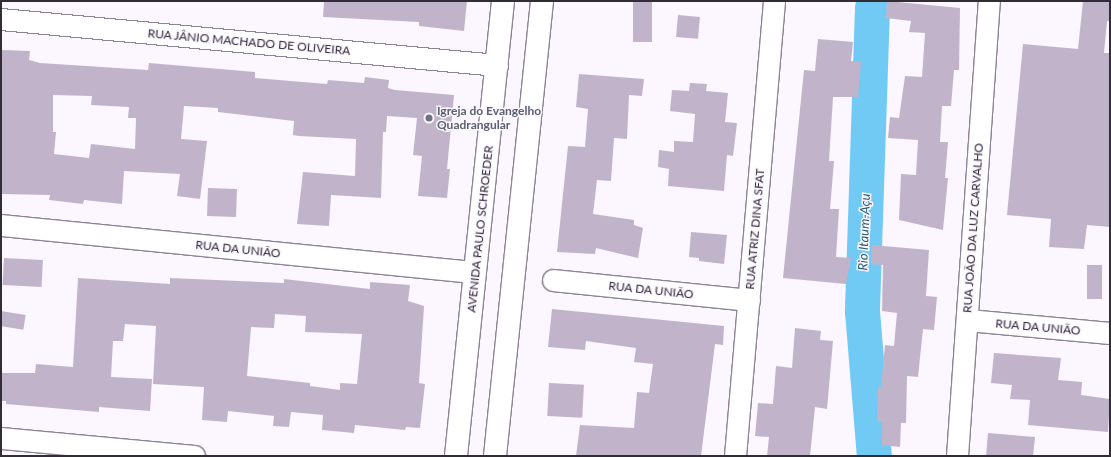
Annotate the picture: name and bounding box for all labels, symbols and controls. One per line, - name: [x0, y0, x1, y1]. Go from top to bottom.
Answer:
- street label: RUA JÂNIO MACHADO DE OLIVEIRA: [147, 26, 351, 58]
- place label: Igreja do Evangelho Quadrangular: [437, 104, 541, 132]
- marker: Igreja do Evangelho Quadrangular: [424, 113, 434, 123]
- street label: RUA JOÃO DA LUZ CARVALHO: [960, 142, 986, 314]
- street label: AVENIDA PAULO SCHROEDER: [464, 145, 496, 313]
- street label: RUA ATRIZ DINA SFAT: [742, 167, 768, 291]
- water label: Rio Itaum-Açu: [855, 193, 873, 271]
- street label: RUA DA UNIÃO: [194, 237, 282, 261]
- street label: RUA DA UNIÃO: [607, 278, 695, 302]
- street label: RUA DA UNIÃO: [994, 316, 1082, 338]

